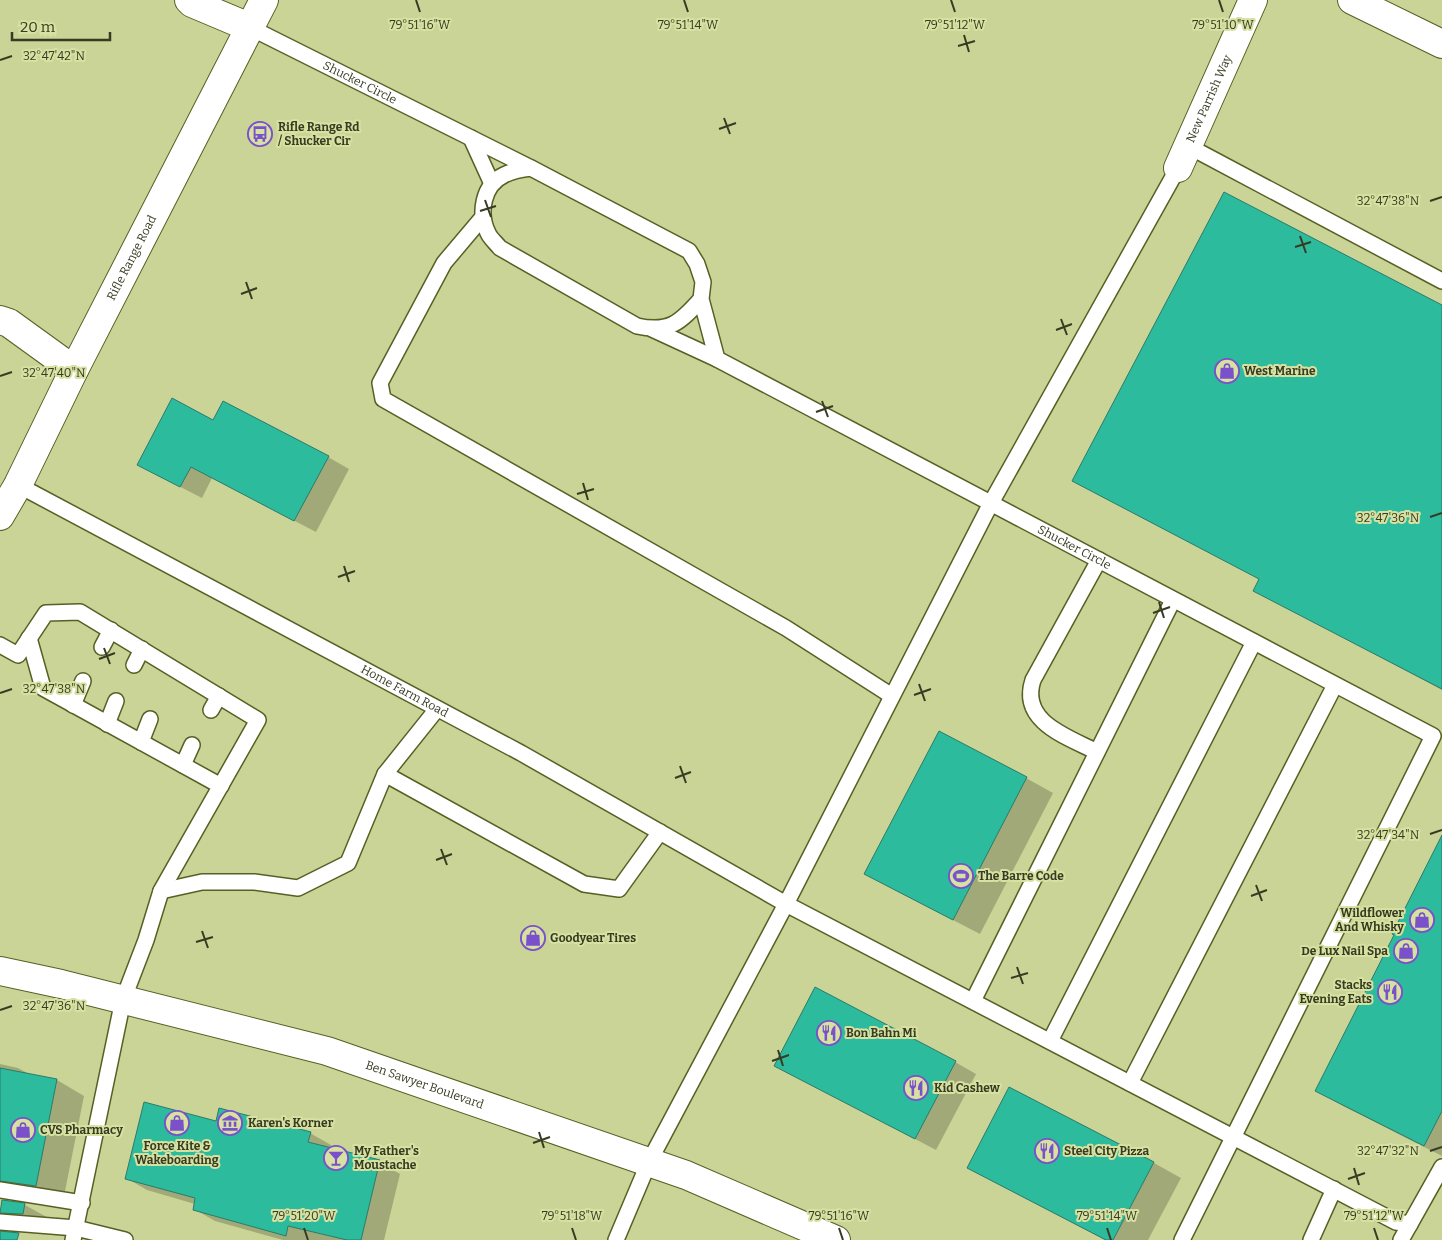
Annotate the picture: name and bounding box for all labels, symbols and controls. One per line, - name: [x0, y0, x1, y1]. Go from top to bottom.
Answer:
- scale bar: [12, 10, 110, 42]
- text: 20 m: [20, 18, 56, 36]
- text: 79°51'16"W: [390, 18, 451, 32]
- text: 79°51'14"W: [658, 18, 719, 32]
- text: 79°51'12"W: [925, 18, 986, 32]
- text: 79°51'10"W: [1192, 18, 1254, 32]
- text: 32°47'42"N: [23, 49, 86, 63]
- street label: New Parrish Way: [1183, 52, 1235, 145]
- street label: Shucker Circle: [321, 58, 399, 107]
- place label: Rifle Range Rd / Shucker Cir: [277, 120, 360, 148]
- bus stop icon: Rifle Range Rd / Shucker Cir: [247, 121, 273, 147]
- text: 32°47'38"N: [1357, 194, 1420, 208]
- street label: Rifle Range Road: [104, 213, 159, 303]
- shop icon: West Marine: [1214, 358, 1240, 384]
- place label: West Marine: [1244, 364, 1316, 378]
- text: 32°47'40"N: [22, 366, 86, 380]
- text: 32°47'36"N: [1357, 511, 1420, 525]
- street label: Shucker Circle: [1035, 522, 1113, 572]
- street label: Home Farm Road: [358, 662, 451, 720]
- text: 32°47'38"N: [23, 682, 86, 696]
- text: 32°47'34"N: [1357, 828, 1420, 842]
- sports icon: The Barre Code: [948, 863, 974, 889]
- place label: The Barre Code: [978, 869, 1064, 883]
- place label: Wildflower And Whisky: [1335, 906, 1404, 934]
- shop icon: Wildflower And Whisky: [1409, 907, 1435, 933]
- shop icon: Goodyear Tires: [520, 925, 546, 951]
- place label: Goodyear Tires: [550, 931, 636, 945]
- shop icon: De Lux Nail Spa: [1393, 938, 1419, 964]
- place label: De Lux Nail Spa: [1301, 944, 1388, 958]
- place label: Stacks Evening Eats: [1299, 978, 1372, 1006]
- restaurant icon: Stacks Evening Eats: [1377, 979, 1403, 1005]
- text: 32°47'36"N: [23, 999, 86, 1013]
- restaurant icon: Bon Bahn Mi: [816, 1020, 842, 1046]
- place label: Bon Bahn Mi: [846, 1026, 917, 1040]
- street label: Ben Sawyer Boulevard: [364, 1058, 486, 1112]
- restaurant icon: Kid Cashew: [903, 1075, 929, 1101]
- place label: Kid Cashew: [934, 1081, 1001, 1095]
- shop icon: Force Kite & Wakeboarding: [164, 1110, 190, 1136]
- museum icon: Karen's Korner: [217, 1110, 243, 1136]
- place label: Karen's Korner: [248, 1116, 334, 1130]
- shop icon: CVS Pharmacy: [10, 1117, 36, 1143]
- place label: CVS Pharmacy: [40, 1123, 123, 1137]
- restaurant icon: Steel City Pizza: [1034, 1138, 1060, 1164]
- place label: Force Kite & Wakeboarding: [135, 1139, 219, 1167]
- place label: My Father's Moustache: [354, 1144, 419, 1172]
- place label: Steel City Pizza: [1064, 1144, 1150, 1158]
- text: 32°47'32"N: [1357, 1144, 1419, 1158]
- bar icon: My Father's Moustache: [323, 1145, 349, 1171]
- text: 79°51'20"W: [272, 1209, 336, 1223]
- text: 79°51'18"W: [542, 1209, 603, 1223]
- text: 79°51'16"W: [809, 1209, 870, 1223]
- text: 79°51'14"W: [1077, 1209, 1138, 1223]
- text: 79°51'12"W: [1344, 1209, 1405, 1223]

